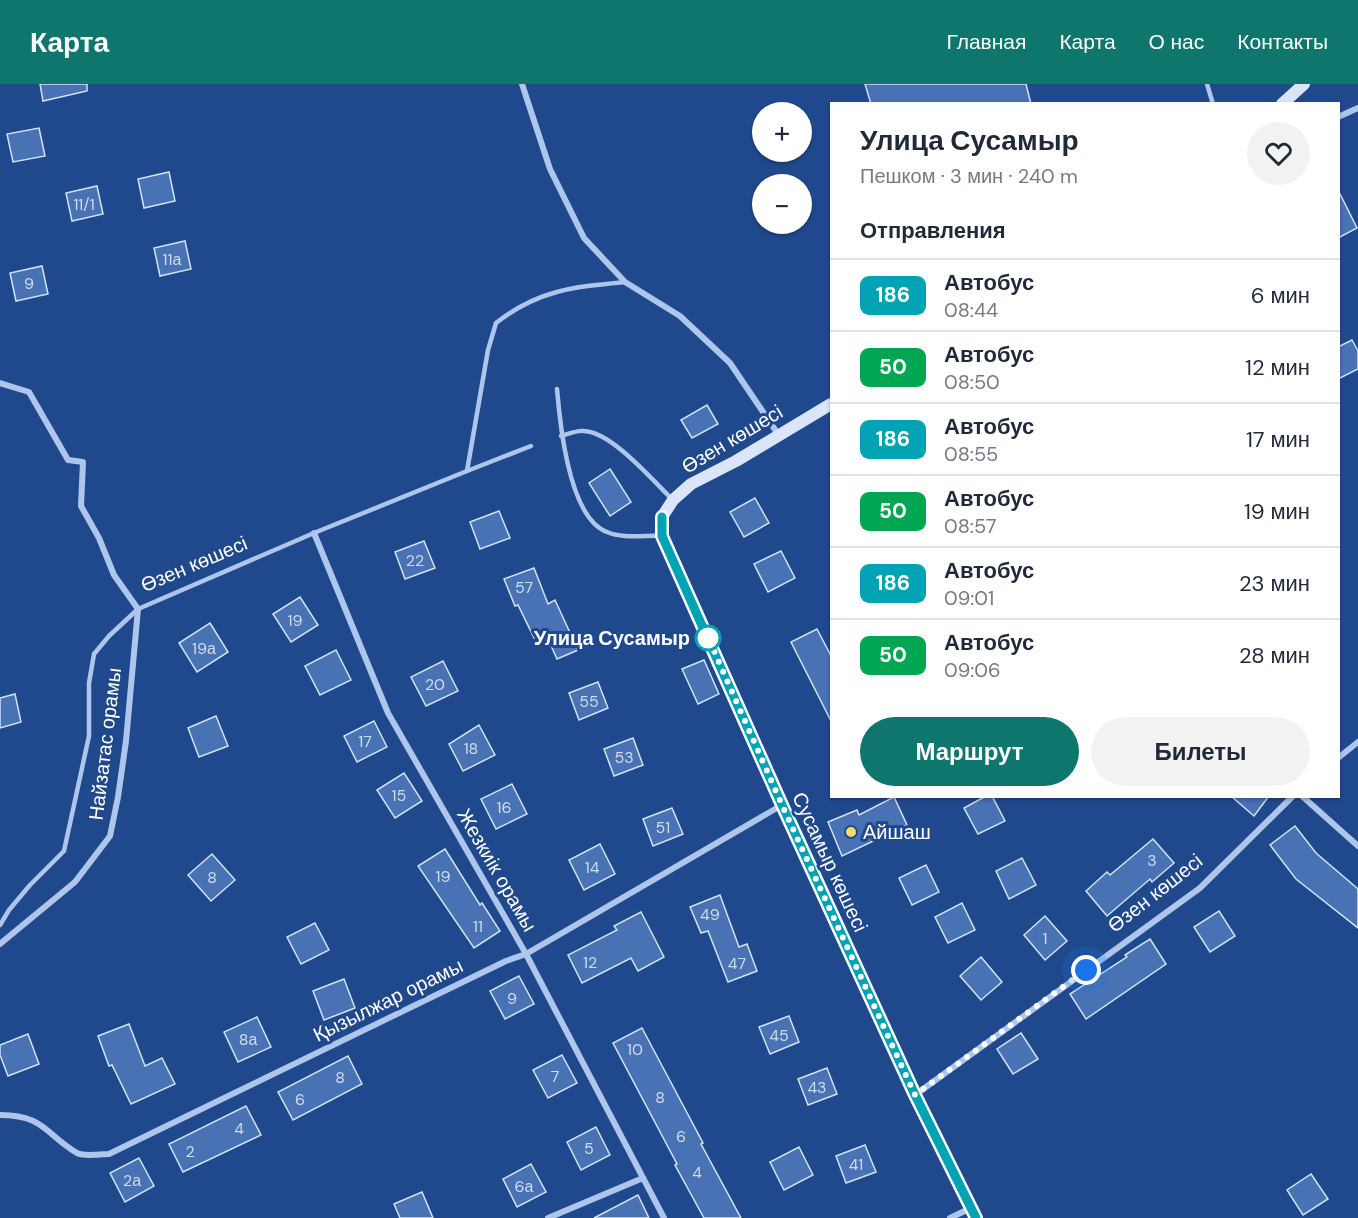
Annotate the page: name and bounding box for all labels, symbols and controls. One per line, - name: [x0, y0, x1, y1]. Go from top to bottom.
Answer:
- text: Карта: [30, 24, 109, 61]
- text: Главная: [946, 28, 1026, 56]
- text: Карта: [1059, 28, 1116, 56]
- text: О нас: [1149, 28, 1204, 56]
- text: Контакты: [1237, 28, 1328, 56]
- map controls: [752, 102, 812, 234]
- button: +: [752, 102, 812, 162]
- text: Улица Сусамыр: [860, 122, 1079, 159]
- button: heart: [1247, 122, 1310, 185]
- text: Пешком · 3 мин · 240 m: [860, 163, 1078, 189]
- button: −: [752, 174, 812, 234]
- house number: 11/1: [73, 194, 95, 215]
- text: Отправления: [860, 216, 1006, 245]
- house number: 11а: [163, 249, 182, 270]
- text: Автобус: [944, 268, 1034, 297]
- house number: 9: [24, 273, 34, 294]
- text: 186: [876, 281, 910, 309]
- text: 6 мин: [1251, 281, 1310, 310]
- text: 08:44: [944, 297, 998, 323]
- text: Автобус: [944, 340, 1034, 369]
- text: 50: [879, 353, 907, 381]
- text: 12 мин: [1245, 353, 1310, 382]
- text: 08:50: [944, 369, 1000, 395]
- street label: Өзен көшесі: [677, 399, 787, 479]
- text: Автобус: [944, 412, 1034, 441]
- text: 186: [876, 425, 910, 453]
- text: 17 мин: [1246, 425, 1310, 454]
- text: 08:55: [944, 441, 998, 467]
- text: Автобус: [944, 484, 1034, 513]
- text: 50: [879, 497, 907, 525]
- text: 19 мин: [1244, 497, 1310, 526]
- text: 08:57: [944, 513, 996, 539]
- street label: Өзен көшесі: [137, 530, 251, 598]
- house number: 22: [406, 550, 424, 571]
- text: Автобус: [944, 556, 1034, 585]
- text: 186: [876, 569, 910, 597]
- text: 23 мин: [1239, 569, 1310, 598]
- house number: 57: [515, 577, 533, 598]
- text: 09:01: [944, 585, 994, 611]
- house number: 19: [287, 610, 303, 631]
- place label: Улица Сусамыр: [534, 625, 690, 651]
- marker: Улица Сусамыр: [695, 625, 721, 651]
- text: Автобус: [944, 628, 1034, 657]
- house number: 19а: [192, 638, 216, 659]
- text: 50: [879, 641, 907, 669]
- text: 28 мин: [1239, 641, 1310, 670]
- text: 09:06: [944, 657, 1001, 683]
- street label: Найзатас орамы: [83, 666, 127, 822]
- house number: 20: [425, 674, 445, 695]
- house number: 55: [579, 691, 599, 712]
- button: Маршрут: [860, 717, 1079, 786]
- button: Билеты: [1091, 717, 1310, 786]
- house number: 17: [358, 731, 372, 752]
- house number: 18: [464, 738, 478, 759]
- house number: 53: [614, 747, 634, 768]
- house number: 15: [392, 785, 406, 806]
- street label: Сусамыр көшесі: [786, 788, 874, 936]
- house number: 16: [496, 797, 512, 818]
- street label: Жезкиік орамы: [451, 804, 543, 936]
- house number: 51: [656, 817, 670, 838]
- place label: Айшаш: [863, 819, 931, 845]
- marker: Айшаш: [844, 825, 858, 839]
- street label: Өзен көшесі: [1102, 848, 1208, 938]
- house number: 3: [1147, 850, 1157, 871]
- house number: 14: [585, 857, 600, 878]
- house number: 19: [435, 866, 451, 887]
- house number: 8: [207, 867, 217, 888]
- house number: 49: [700, 904, 720, 925]
- house number: 11: [473, 916, 483, 937]
- house number: 1: [1043, 928, 1048, 949]
- street label: Қызылжар орамы: [309, 952, 467, 1048]
- house number: 12: [583, 952, 597, 973]
- house number: 47: [728, 953, 746, 974]
- your location: [1071, 955, 1101, 985]
- house number: 9: [507, 988, 517, 1009]
- house number: 45: [769, 1025, 789, 1046]
- house number: 8а: [239, 1029, 257, 1050]
- house number: 10: [627, 1039, 643, 1060]
- house number: 7: [551, 1066, 559, 1087]
- house number: 8: [335, 1067, 345, 1088]
- house number: 43: [807, 1077, 827, 1098]
- house number: 8: [655, 1087, 665, 1108]
- house number: 6: [295, 1089, 305, 1110]
- house number: 4: [234, 1118, 244, 1139]
- house number: 6: [676, 1126, 686, 1147]
- house number: 5: [584, 1138, 594, 1159]
- house number: 2: [185, 1141, 195, 1162]
- house number: 41: [849, 1154, 863, 1175]
- house number: 4: [692, 1162, 702, 1183]
- house number: 2а: [123, 1170, 141, 1191]
- house number: 6а: [515, 1176, 534, 1197]

